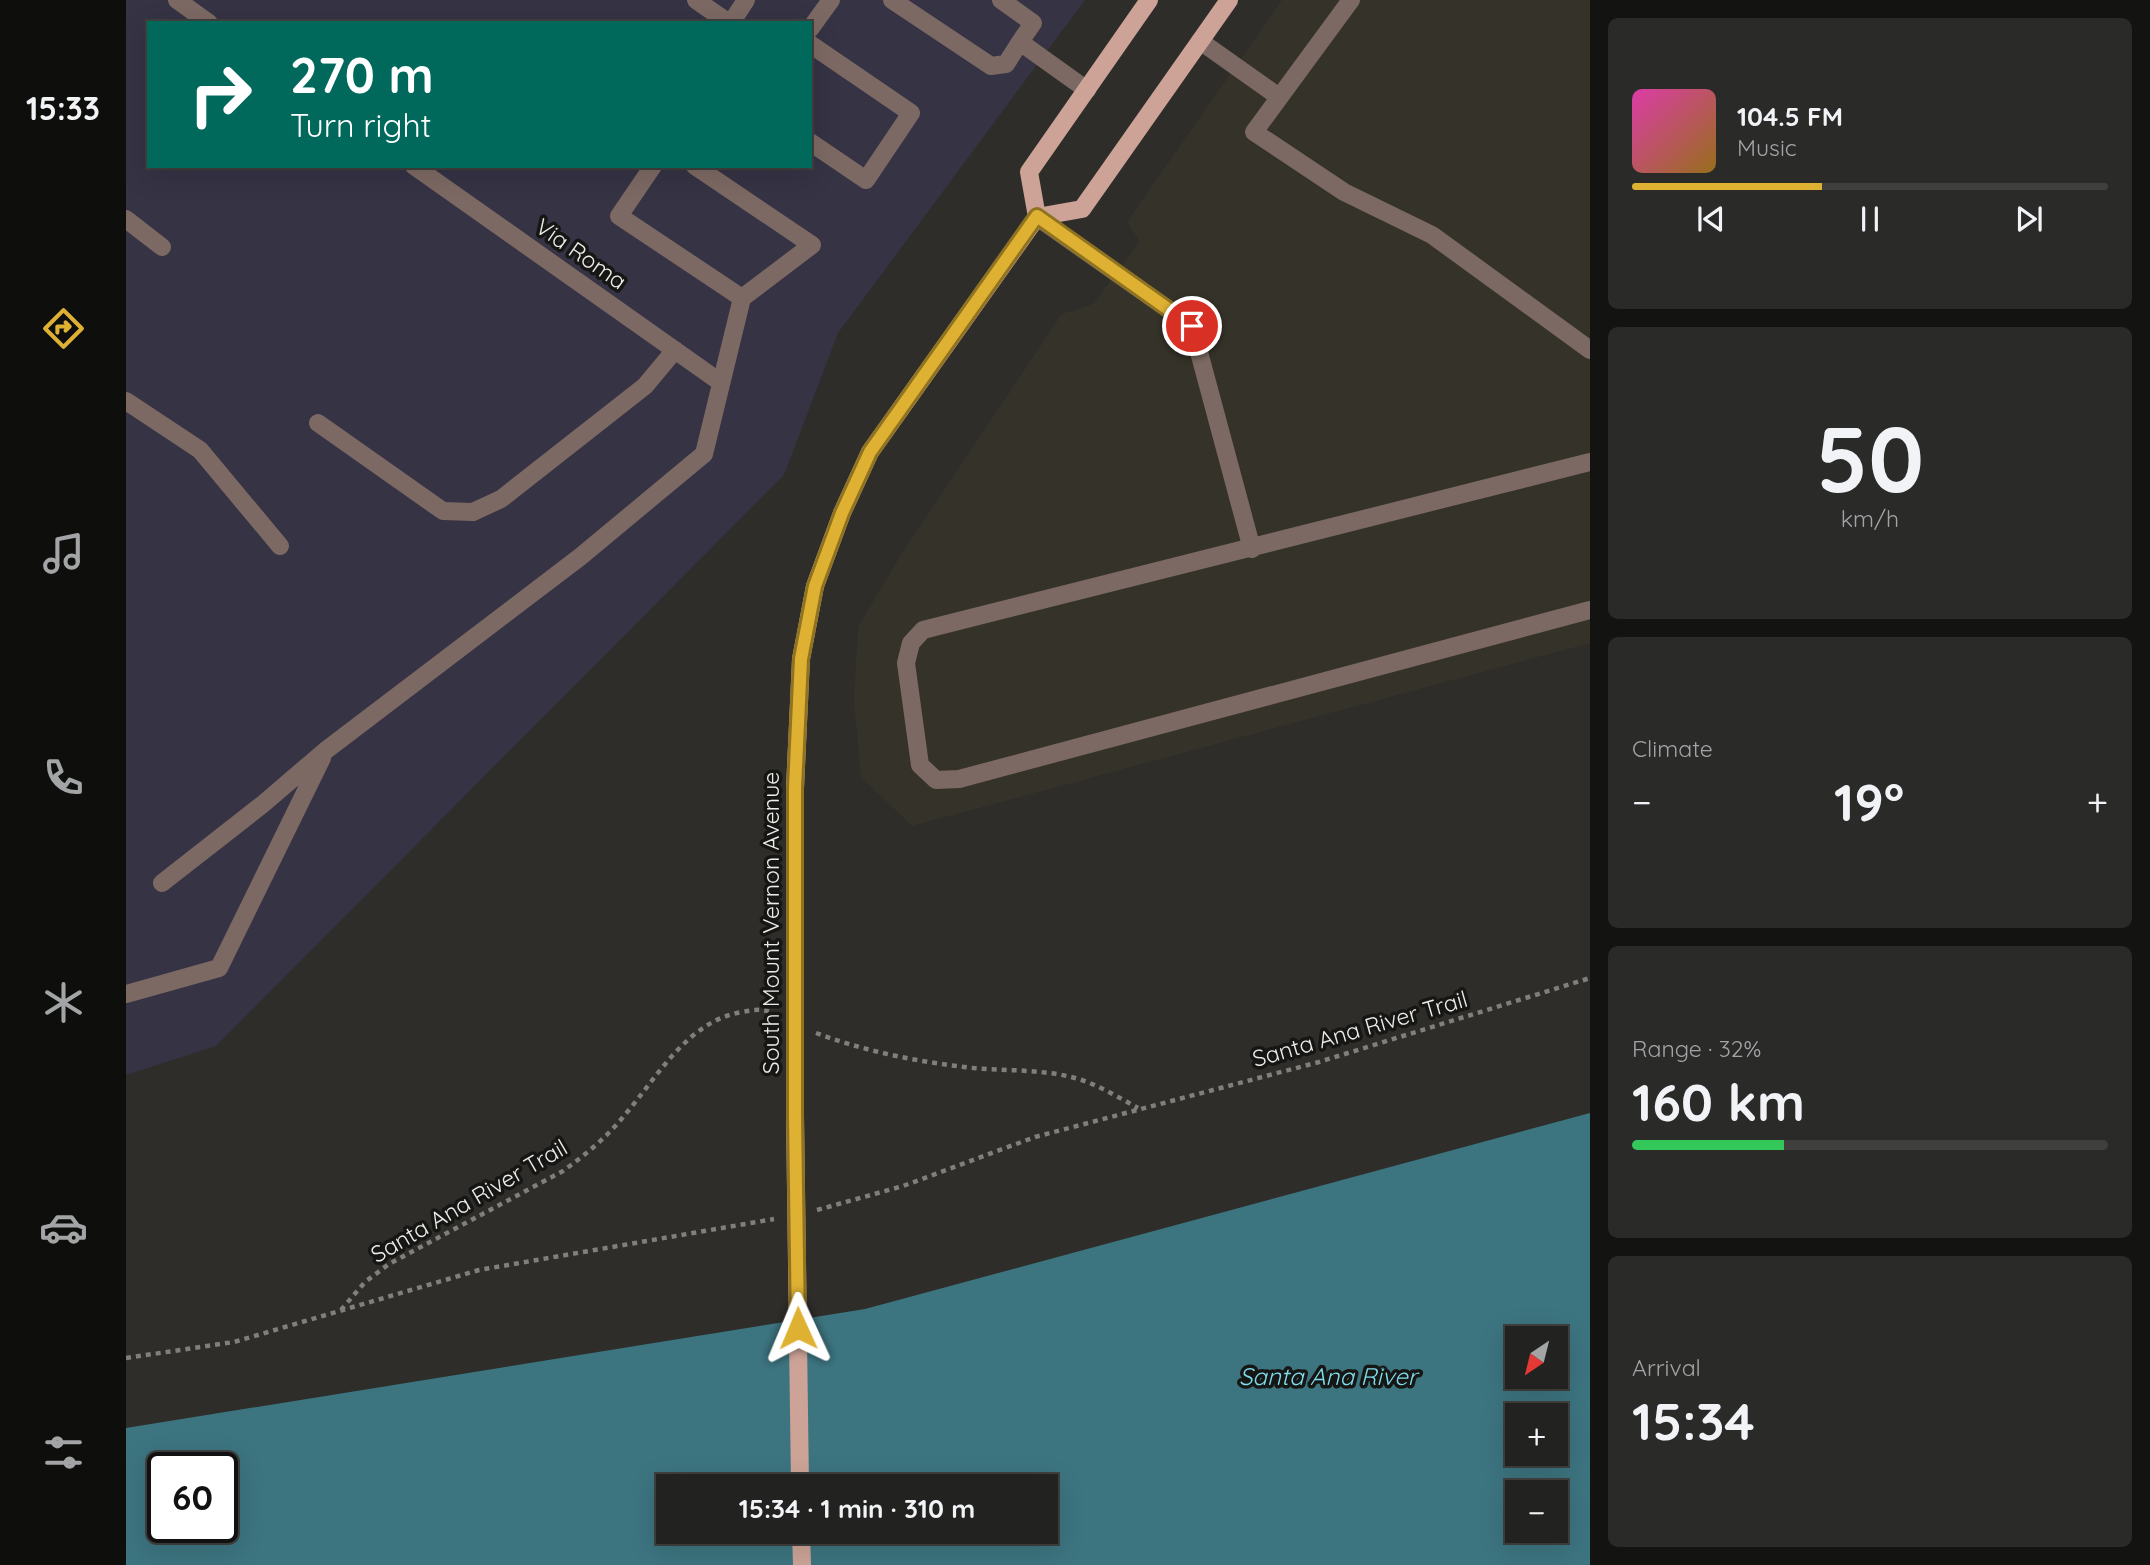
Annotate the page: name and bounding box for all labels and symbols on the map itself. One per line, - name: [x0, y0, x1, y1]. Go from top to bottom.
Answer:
- street label: Via Roma: [530, 212, 632, 295]
- pin: [1162, 296, 1222, 356]
- street label: South Mount Vernon Avenue: [756, 772, 785, 1074]
- street label: Santa Ana River Trail: [1249, 984, 1471, 1073]
- street label: Santa Ana River Trail: [365, 1132, 572, 1269]
- position arrow: [761, 1291, 835, 1365]
- north arrow: [1505, 1326, 1568, 1390]
- water label: Santa Ana River: [1239, 1361, 1420, 1391]
- speed limit sign: 60: [147, 1452, 238, 1543]

